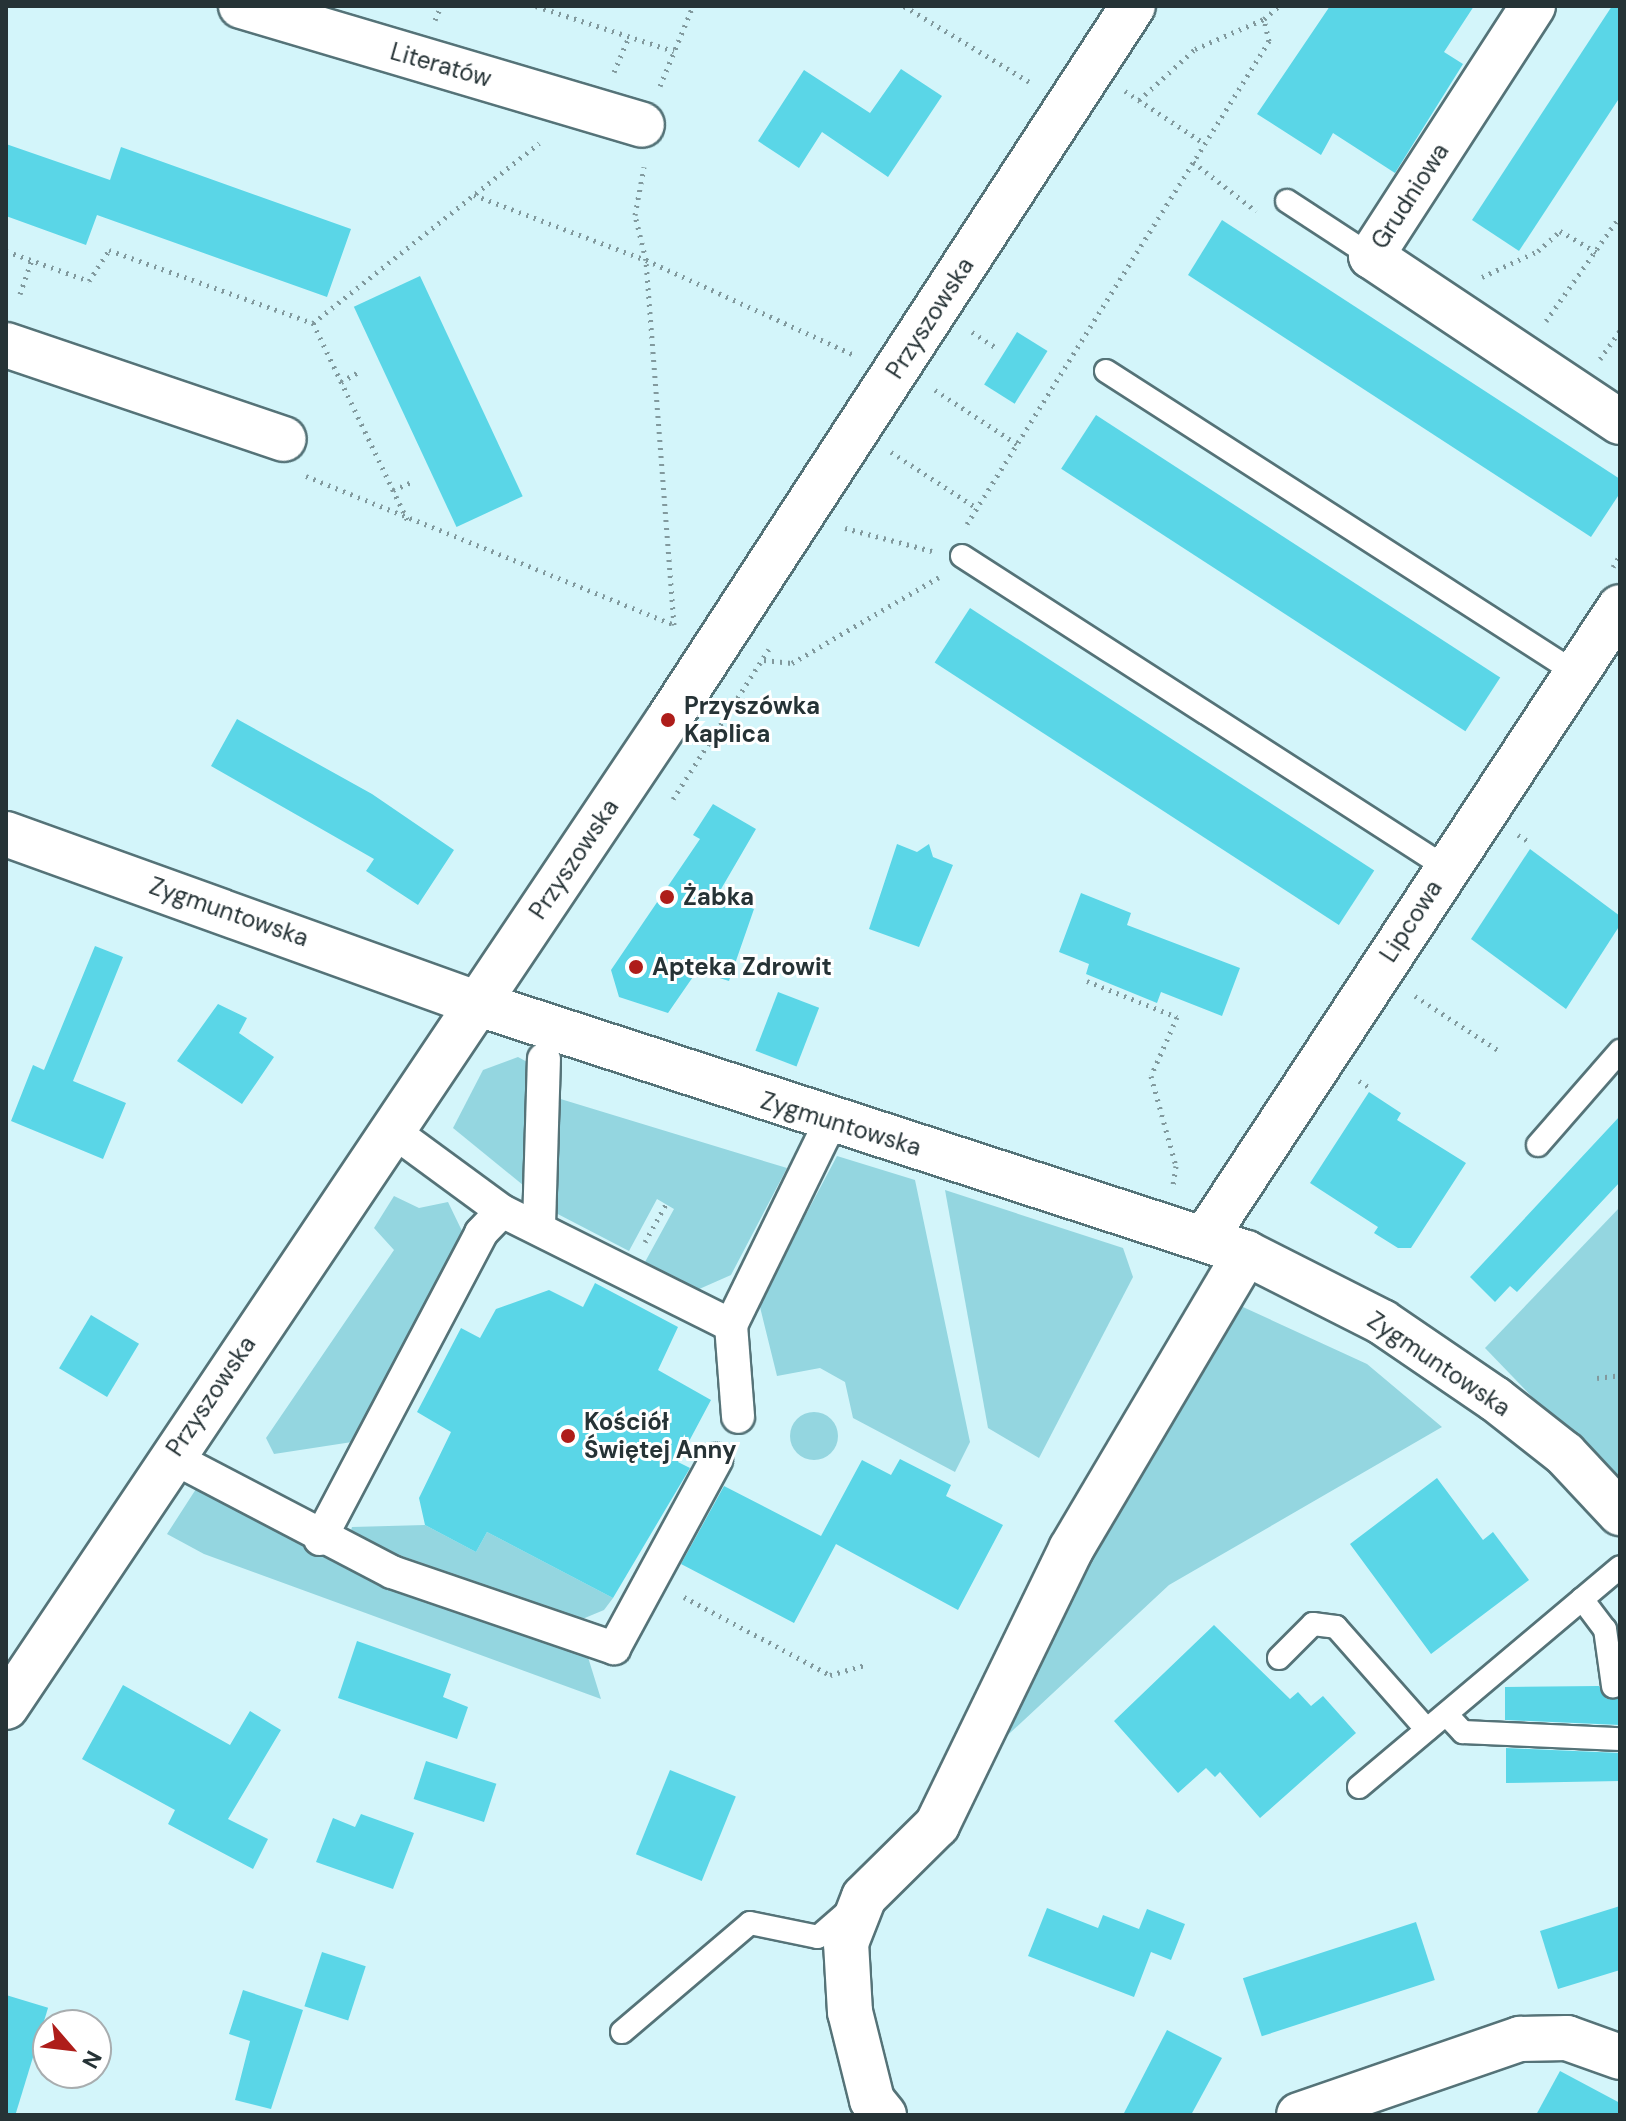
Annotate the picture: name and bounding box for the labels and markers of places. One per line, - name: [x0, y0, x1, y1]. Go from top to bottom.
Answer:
- place label: Przyszówka Kaplica: [684, 692, 820, 748]
- marker: Przyszówka Kaplica: [659, 711, 677, 729]
- place label: Żabka: [683, 883, 754, 911]
- marker: Żabka: [658, 888, 676, 906]
- place label: Apteka Zdrowit: [652, 953, 832, 981]
- marker: Apteka Zdrowit: [627, 958, 645, 976]
- place label: Kościół Świętej Anny: [584, 1408, 736, 1464]
- marker: Kościół Świętej Anny: [559, 1427, 577, 1445]

